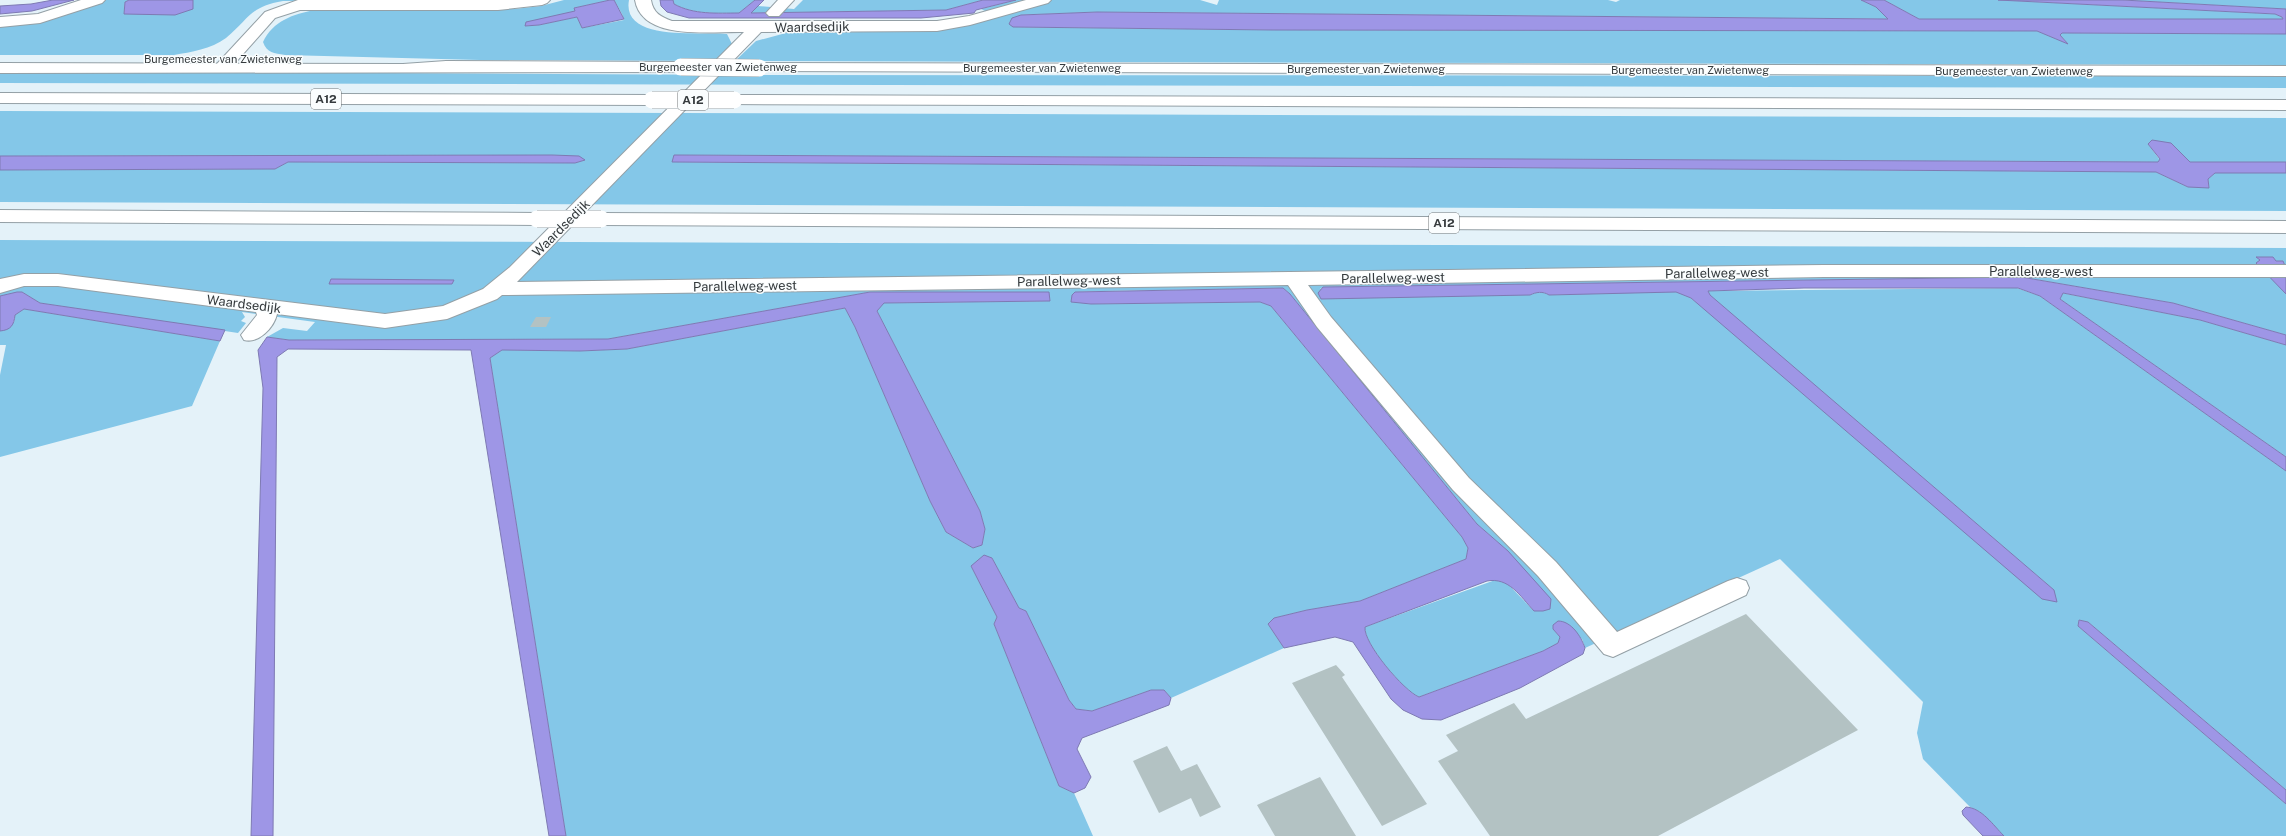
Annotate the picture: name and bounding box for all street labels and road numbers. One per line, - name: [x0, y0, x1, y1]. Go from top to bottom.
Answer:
- street label: Waardsedijk: [775, 19, 849, 35]
- street label: Burgemeester van Zwietenweg: [144, 53, 302, 65]
- street label: Burgemeester van Zwietenweg: [639, 61, 797, 73]
- street label: Burgemeester van Zwietenweg: [963, 62, 1121, 74]
- street label: Burgemeester van Zwietenweg: [1287, 63, 1445, 75]
- street label: Burgemeester van Zwietenweg: [1611, 64, 1769, 76]
- street label: Burgemeester van Zwietenweg: [1935, 65, 2093, 77]
- road number: A12: [311, 89, 341, 109]
- road number: A12: [678, 90, 708, 110]
- street label: Waardsedijk: [529, 196, 593, 260]
- road number: A12: [1429, 213, 1459, 233]
- street label: Parallelweg-west: [1989, 264, 2093, 279]
- street label: Parallelweg-west: [1665, 265, 1769, 281]
- street label: Parallelweg-west: [1341, 270, 1445, 286]
- street label: Parallelweg-west: [1017, 273, 1121, 289]
- street label: Parallelweg-west: [693, 278, 797, 294]
- street label: Waardsedijk: [206, 292, 282, 316]

